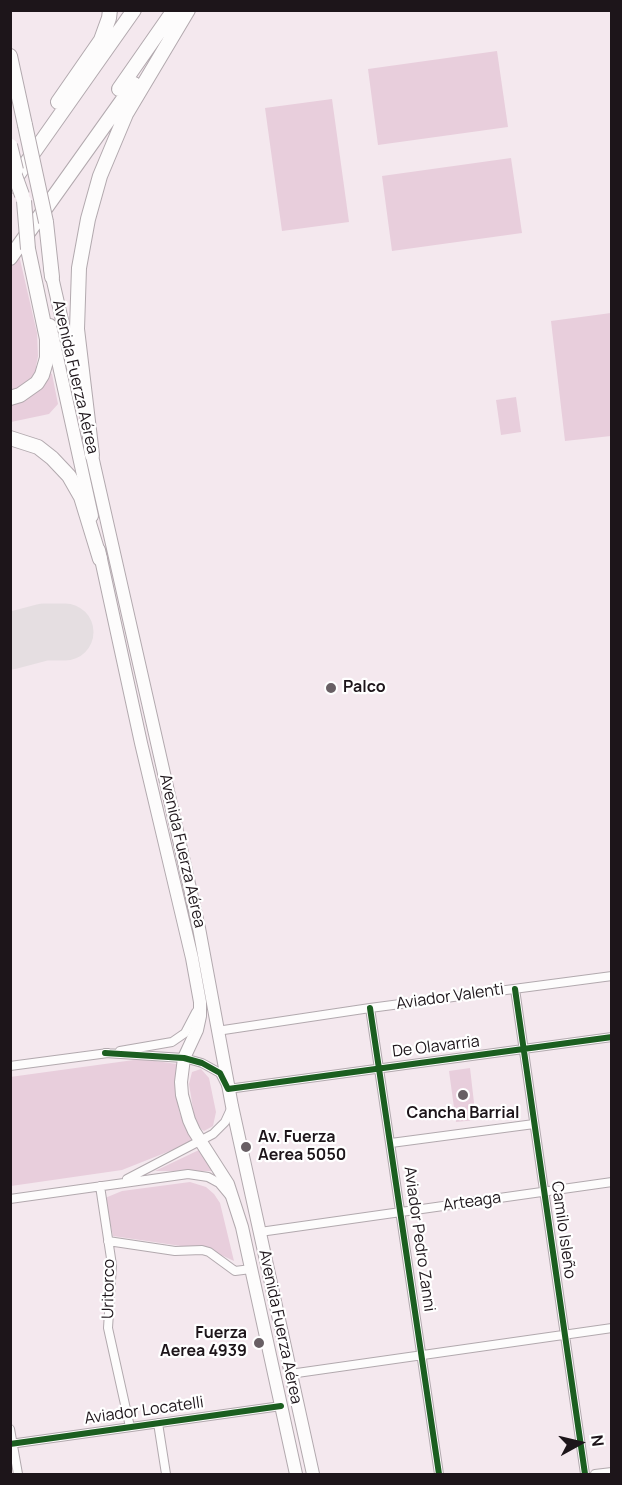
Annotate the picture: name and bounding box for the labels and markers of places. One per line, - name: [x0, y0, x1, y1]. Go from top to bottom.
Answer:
- place label: Palco: [343, 678, 386, 698]
- marker: Palco: [324, 681, 338, 695]
- marker: Cancha Barrial: [456, 1088, 470, 1102]
- place label: Cancha Barrial: [407, 1104, 519, 1124]
- place label: Av. Fuerza Aerea 5050: [258, 1128, 346, 1166]
- marker: Av. Fuerza Aerea 5050: [239, 1140, 253, 1154]
- place label: Fuerza Aerea 4939: [160, 1324, 247, 1362]
- marker: Fuerza Aerea 4939: [252, 1336, 266, 1350]

